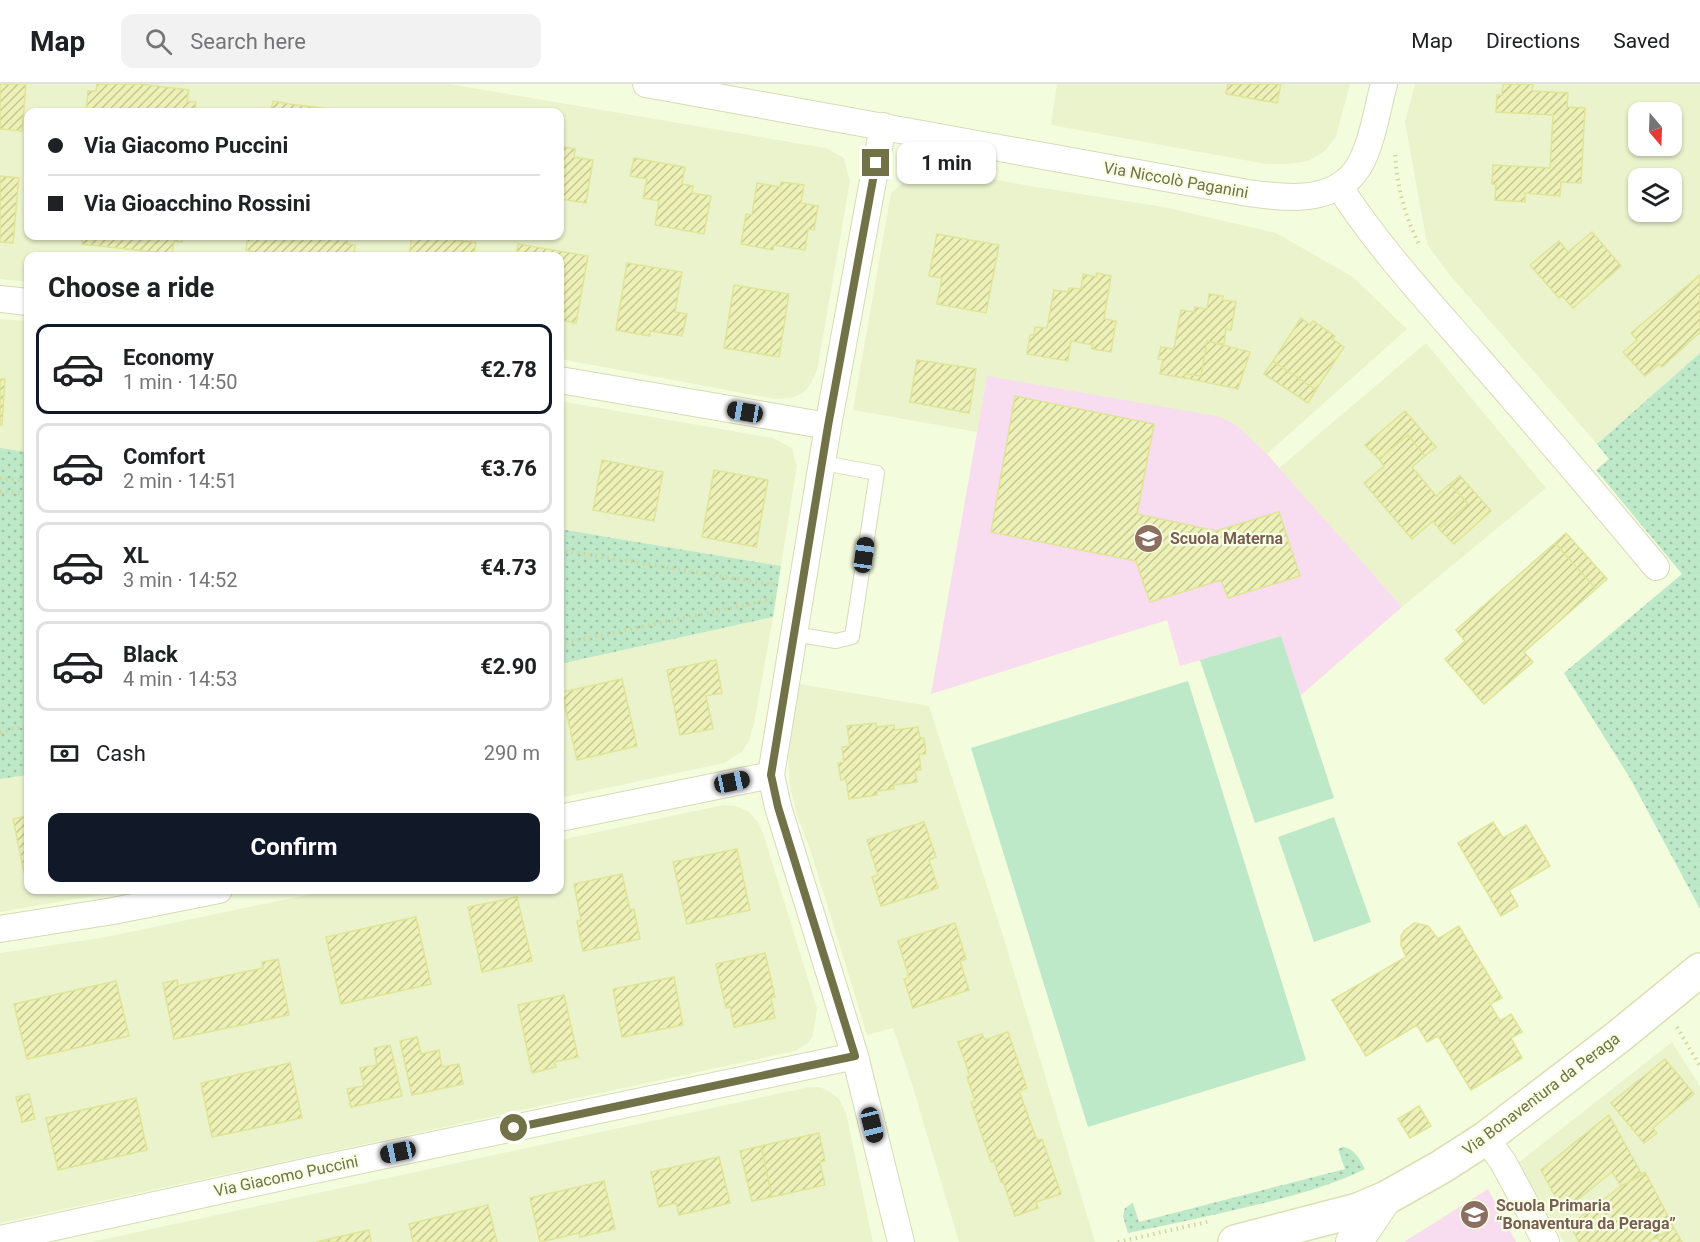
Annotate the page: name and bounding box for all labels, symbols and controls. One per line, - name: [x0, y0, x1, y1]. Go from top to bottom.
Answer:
- search box: [121, 14, 541, 68]
- text: Map: [30, 25, 85, 58]
- icon: search: [142, 25, 175, 58]
- text: Search here: [190, 29, 306, 54]
- text: Map: [1411, 29, 1453, 53]
- text: Directions: [1486, 29, 1580, 53]
- text: Saved: [1613, 29, 1670, 53]
- north arrow: [1628, 102, 1682, 156]
- map controls: [1628, 102, 1682, 222]
- text: Via Giacomo Puccini: [84, 133, 288, 158]
- callout: 1 min: [897, 142, 996, 184]
- route end: [862, 149, 889, 176]
- text: 1 min: [921, 151, 972, 175]
- street label: Via Niccolò Paganini: [1102, 158, 1250, 202]
- button: layers: [1628, 168, 1682, 222]
- text: Via Gioacchino Rossini: [84, 191, 311, 216]
- text: Choose a ride: [48, 272, 214, 304]
- icon: car: [51, 342, 105, 396]
- text: Economy: [123, 345, 214, 370]
- text: €2.78: [480, 357, 537, 382]
- text: 1 min · 14:50: [123, 370, 238, 394]
- car: [726, 400, 764, 424]
- icon: car: [51, 441, 105, 495]
- text: Comfort: [123, 444, 205, 469]
- text: €3.76: [480, 456, 537, 481]
- text: 2 min · 14:51: [123, 469, 238, 493]
- school or university icon: Scuola Materna: [1133, 522, 1165, 554]
- place label: Scuola Materna: [1170, 529, 1283, 548]
- car: [853, 536, 875, 574]
- icon: car: [51, 540, 105, 594]
- text: XL: [123, 543, 149, 568]
- text: €4.73: [480, 555, 537, 580]
- text: 3 min · 14:52: [123, 568, 238, 592]
- icon: car: [51, 639, 105, 693]
- text: Black: [123, 642, 178, 667]
- text: €2.90: [480, 654, 537, 679]
- text: 4 min · 14:53: [123, 667, 238, 691]
- icon: cash: [48, 737, 81, 770]
- text: Cash: [96, 741, 146, 766]
- text: 290 m: [484, 741, 540, 765]
- car: [713, 769, 751, 795]
- button: Confirm: [48, 813, 540, 882]
- street label: Via Bonaventura da Peraga: [1459, 1029, 1623, 1159]
- car: [859, 1105, 885, 1145]
- route start: [500, 1114, 527, 1141]
- car: [379, 1139, 417, 1165]
- street label: Via Giacomo Puccini: [212, 1151, 360, 1201]
- place label: Scuola Primaria “Bonaventura da Peraga”: [1496, 1196, 1676, 1233]
- school or university icon: Scuola Primaria “Bonaventura da Peraga”: [1459, 1198, 1491, 1230]

